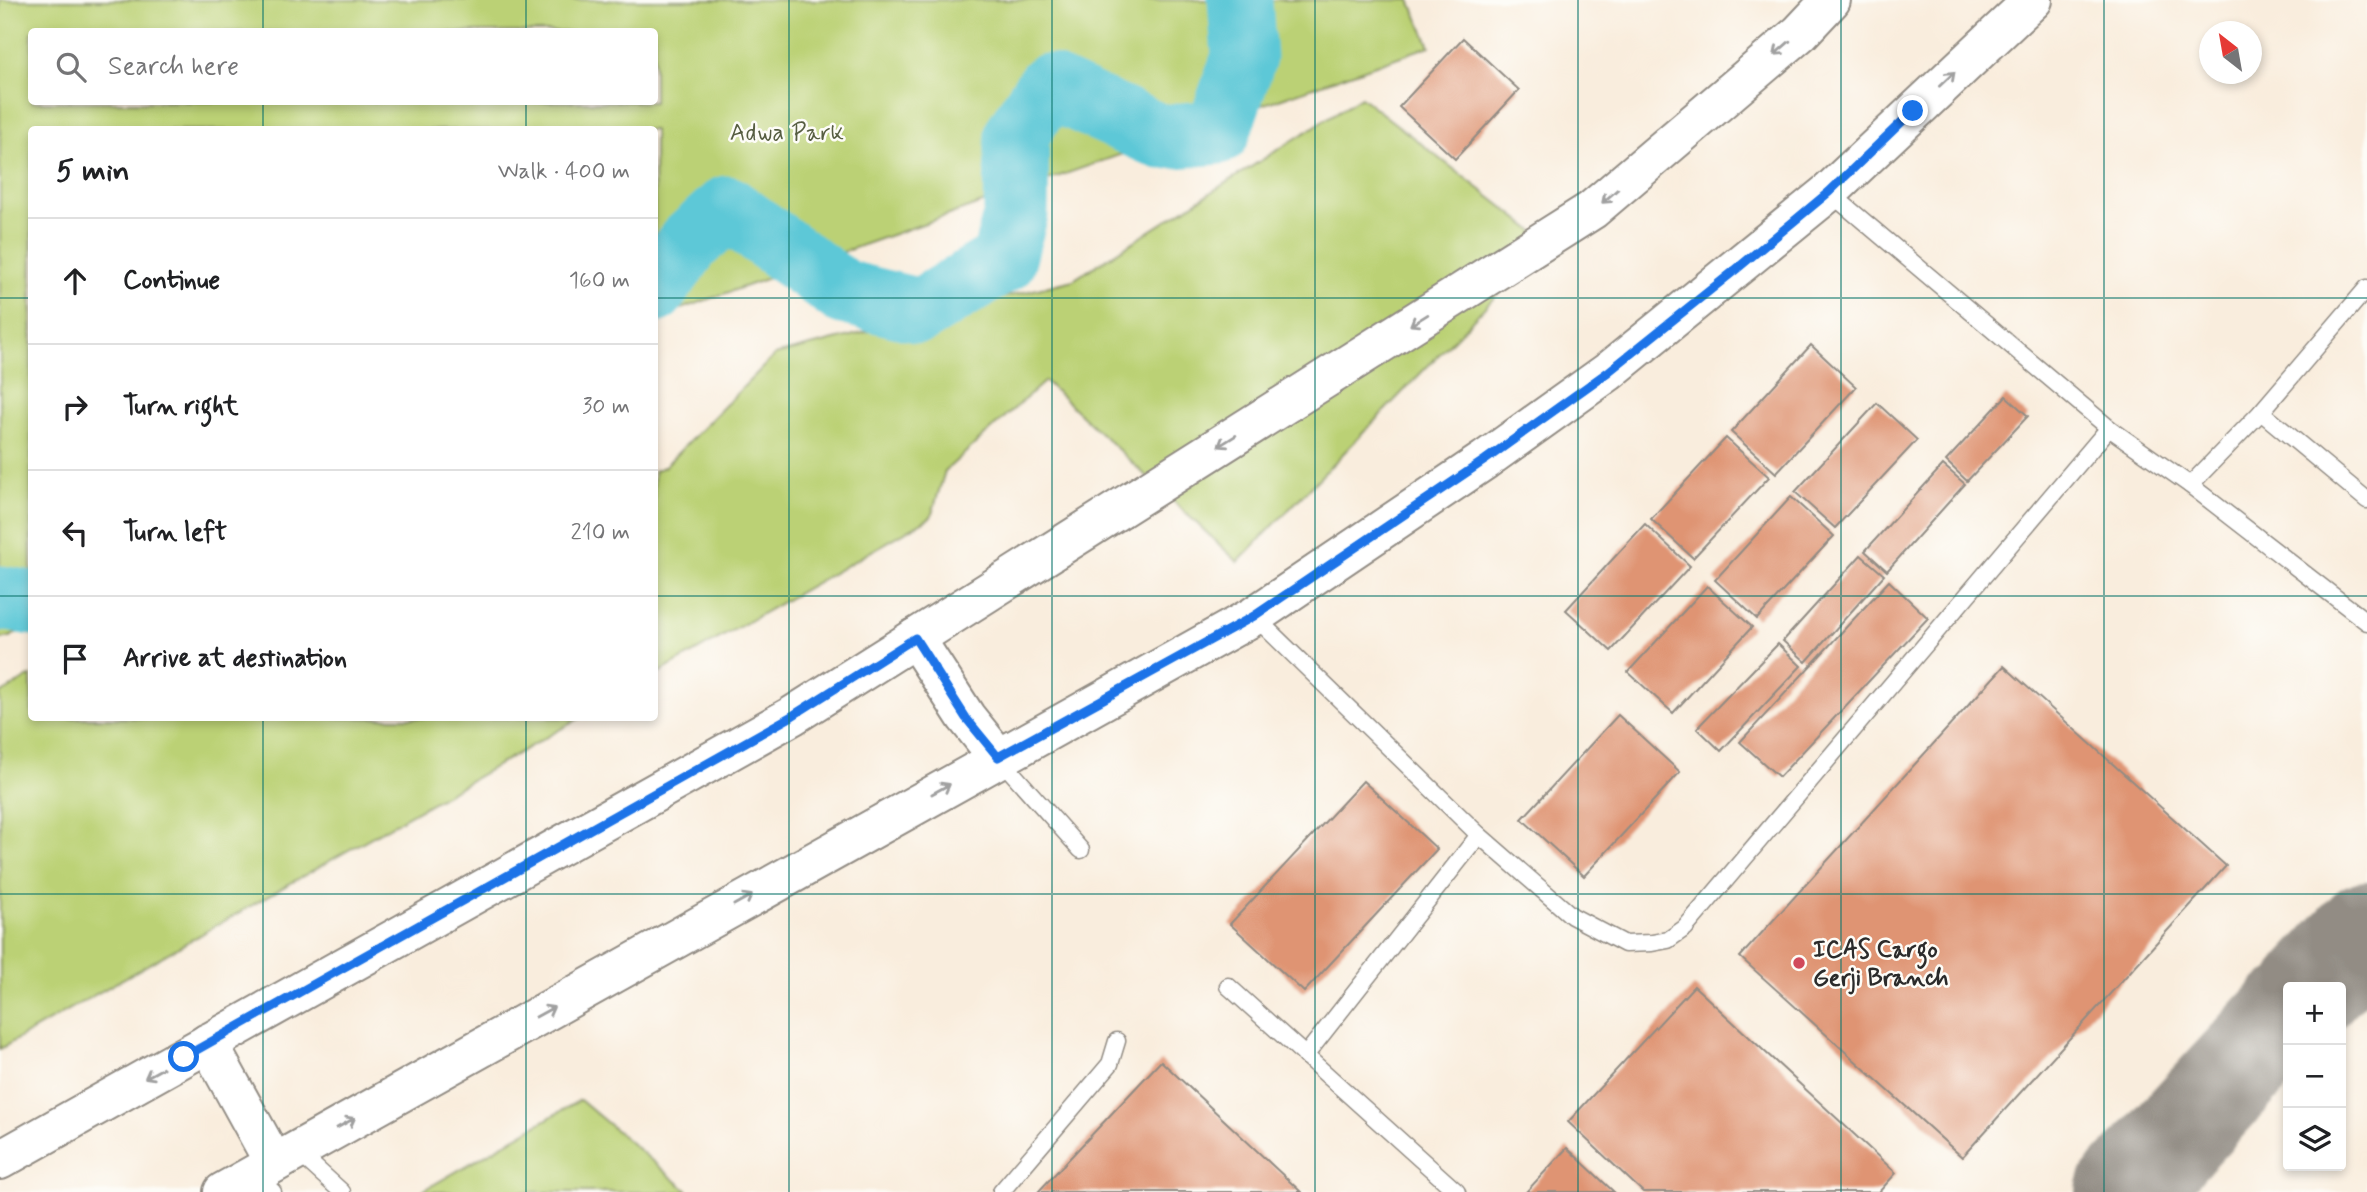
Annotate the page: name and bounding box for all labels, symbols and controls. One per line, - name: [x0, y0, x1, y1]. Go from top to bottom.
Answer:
- north arrow: [2199, 21, 2262, 84]
- search box: [28, 28, 658, 105]
- one-way arrow: [1774, 40, 1792, 56]
- icon: search: [52, 48, 90, 86]
- text: Search here: [108, 50, 239, 84]
- one-way arrow: [1938, 71, 1955, 88]
- route end: [1897, 95, 1928, 126]
- park label: Adwa Park: [730, 118, 844, 149]
- text: 5 min: [56, 152, 130, 191]
- text: Walk · 400 m: [498, 157, 630, 187]
- one-way arrow: [1601, 188, 1619, 203]
- icon: ahead: [56, 262, 94, 300]
- text: Continue: [123, 264, 220, 298]
- text: 160 m: [569, 266, 630, 296]
- one-way arrow: [1410, 313, 1430, 327]
- icon: right: [56, 388, 94, 426]
- text: Turn right: [123, 390, 239, 424]
- text: 30 m: [582, 392, 630, 422]
- one-way arrow: [1218, 434, 1237, 449]
- icon: left: [56, 514, 94, 552]
- text: Turn left: [123, 516, 227, 550]
- text: 210 m: [570, 518, 630, 548]
- icon: arrive: [56, 640, 94, 678]
- text: Arrive at destination: [123, 642, 347, 676]
- one-way arrow: [931, 782, 951, 796]
- one-way arrow: [732, 893, 753, 906]
- place label: ICAS Cargo Gerji Branch: [1813, 935, 1949, 995]
- marker: ICAS Cargo Gerji Branch: [1791, 955, 1807, 971]
- map controls: [2283, 982, 2346, 1171]
- button: +: [2283, 982, 2346, 1045]
- one-way arrow: [534, 1005, 554, 1019]
- route start: [168, 1041, 199, 1072]
- button: −: [2283, 1045, 2346, 1108]
- one-way arrow: [145, 1066, 165, 1080]
- button: layers: [2283, 1108, 2346, 1171]
- one-way arrow: [336, 1116, 356, 1130]

